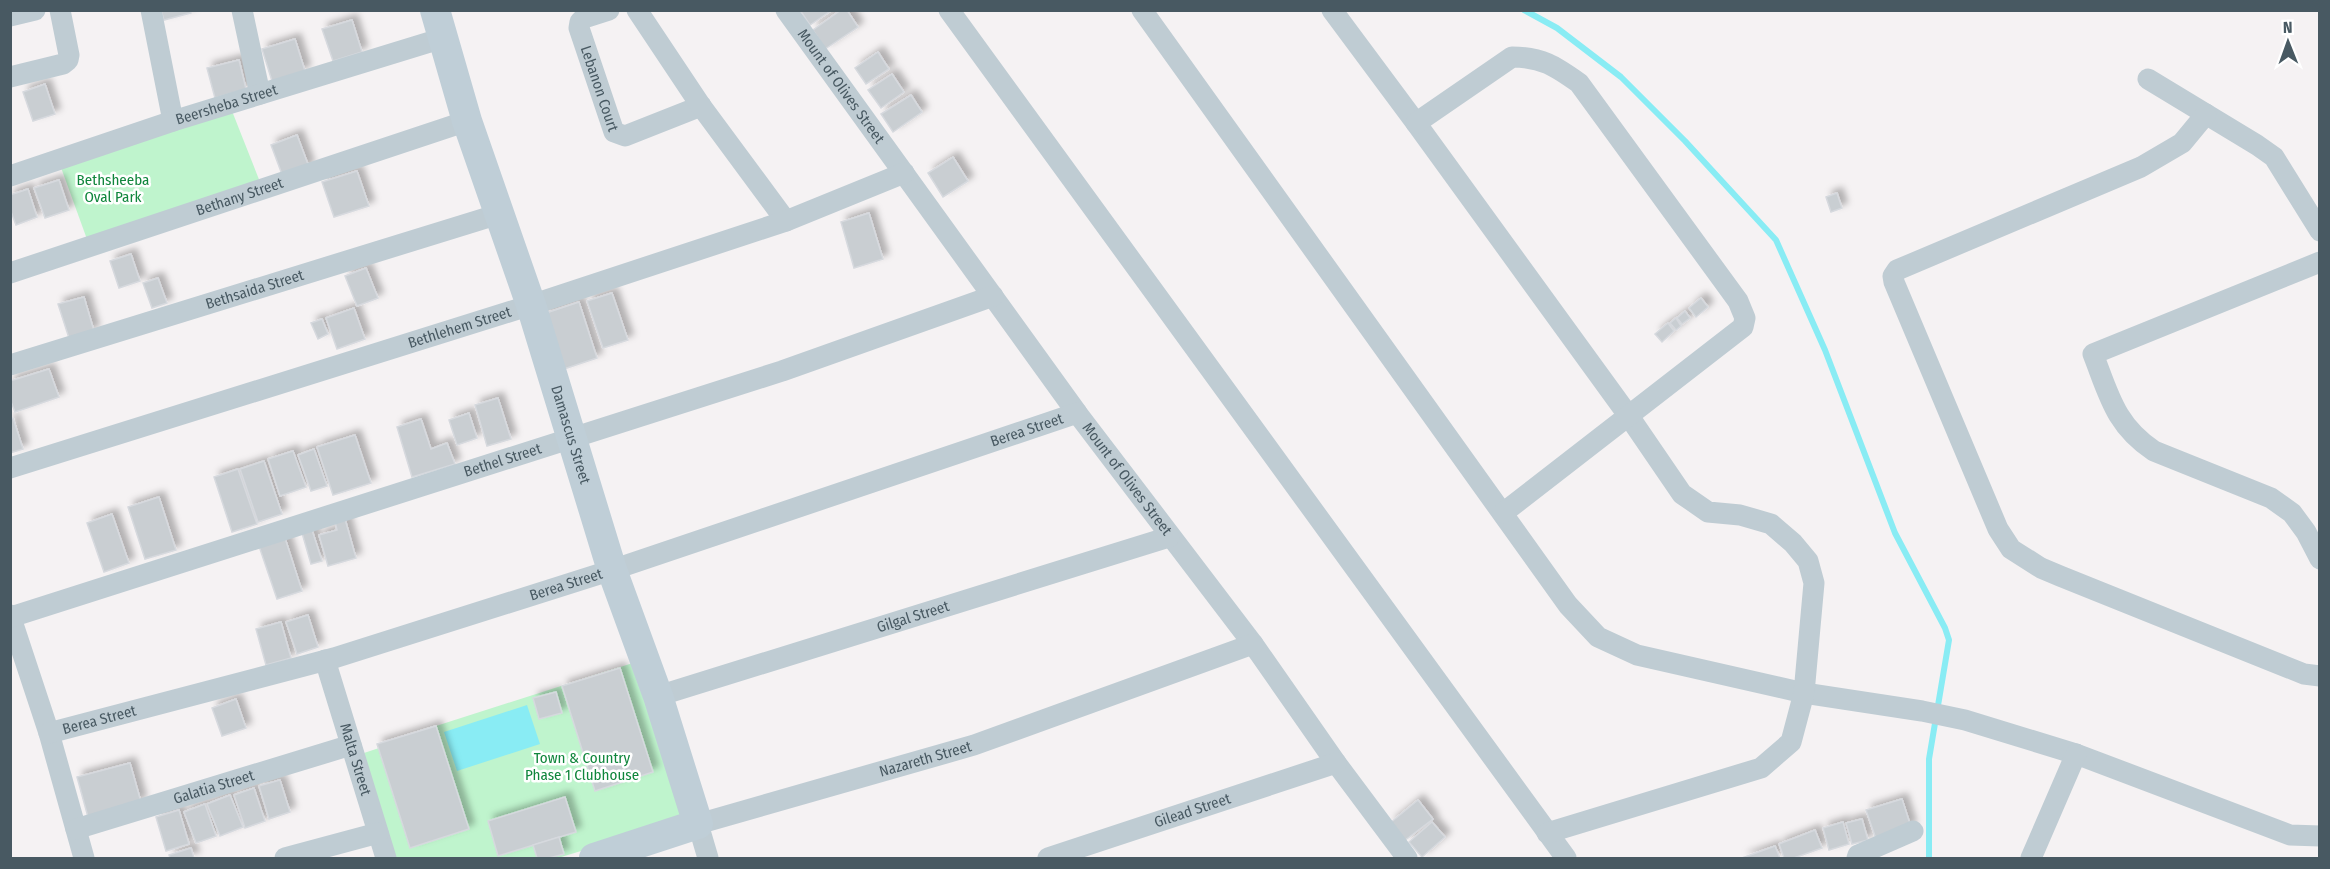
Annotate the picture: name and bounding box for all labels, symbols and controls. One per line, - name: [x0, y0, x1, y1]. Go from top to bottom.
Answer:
- north arrow: [2258, 12, 2318, 72]
- text: N: [2283, 18, 2293, 37]
- street label: Mount of Olives Street: [794, 25, 888, 147]
- street label: Lebanon Court: [577, 43, 622, 134]
- street label: Beersheba Street: [173, 80, 280, 129]
- park label: Bethsheeba Oval Park: [77, 171, 149, 206]
- street label: Bethany Street: [194, 174, 286, 219]
- street label: Bethsaida Street: [203, 266, 306, 313]
- street label: Bethlehem Street: [406, 303, 513, 352]
- street label: Damascus Street: [547, 383, 594, 486]
- street label: Berea Street: [988, 409, 1065, 451]
- street label: Mount of Olives Street: [1079, 419, 1176, 539]
- street label: Bethel Street: [462, 439, 544, 481]
- street label: Berea Street: [527, 565, 605, 605]
- street label: Gilgal Street: [875, 597, 951, 636]
- street label: Berea Street: [60, 701, 138, 738]
- street label: Malta Street: [336, 721, 375, 798]
- street label: Nazareth Street: [877, 737, 974, 781]
- park label: Town & Country Phase 1 Clubhouse: [525, 749, 639, 784]
- street label: Galatia Street: [171, 766, 256, 808]
- street label: Gilead Street: [1152, 789, 1233, 831]

